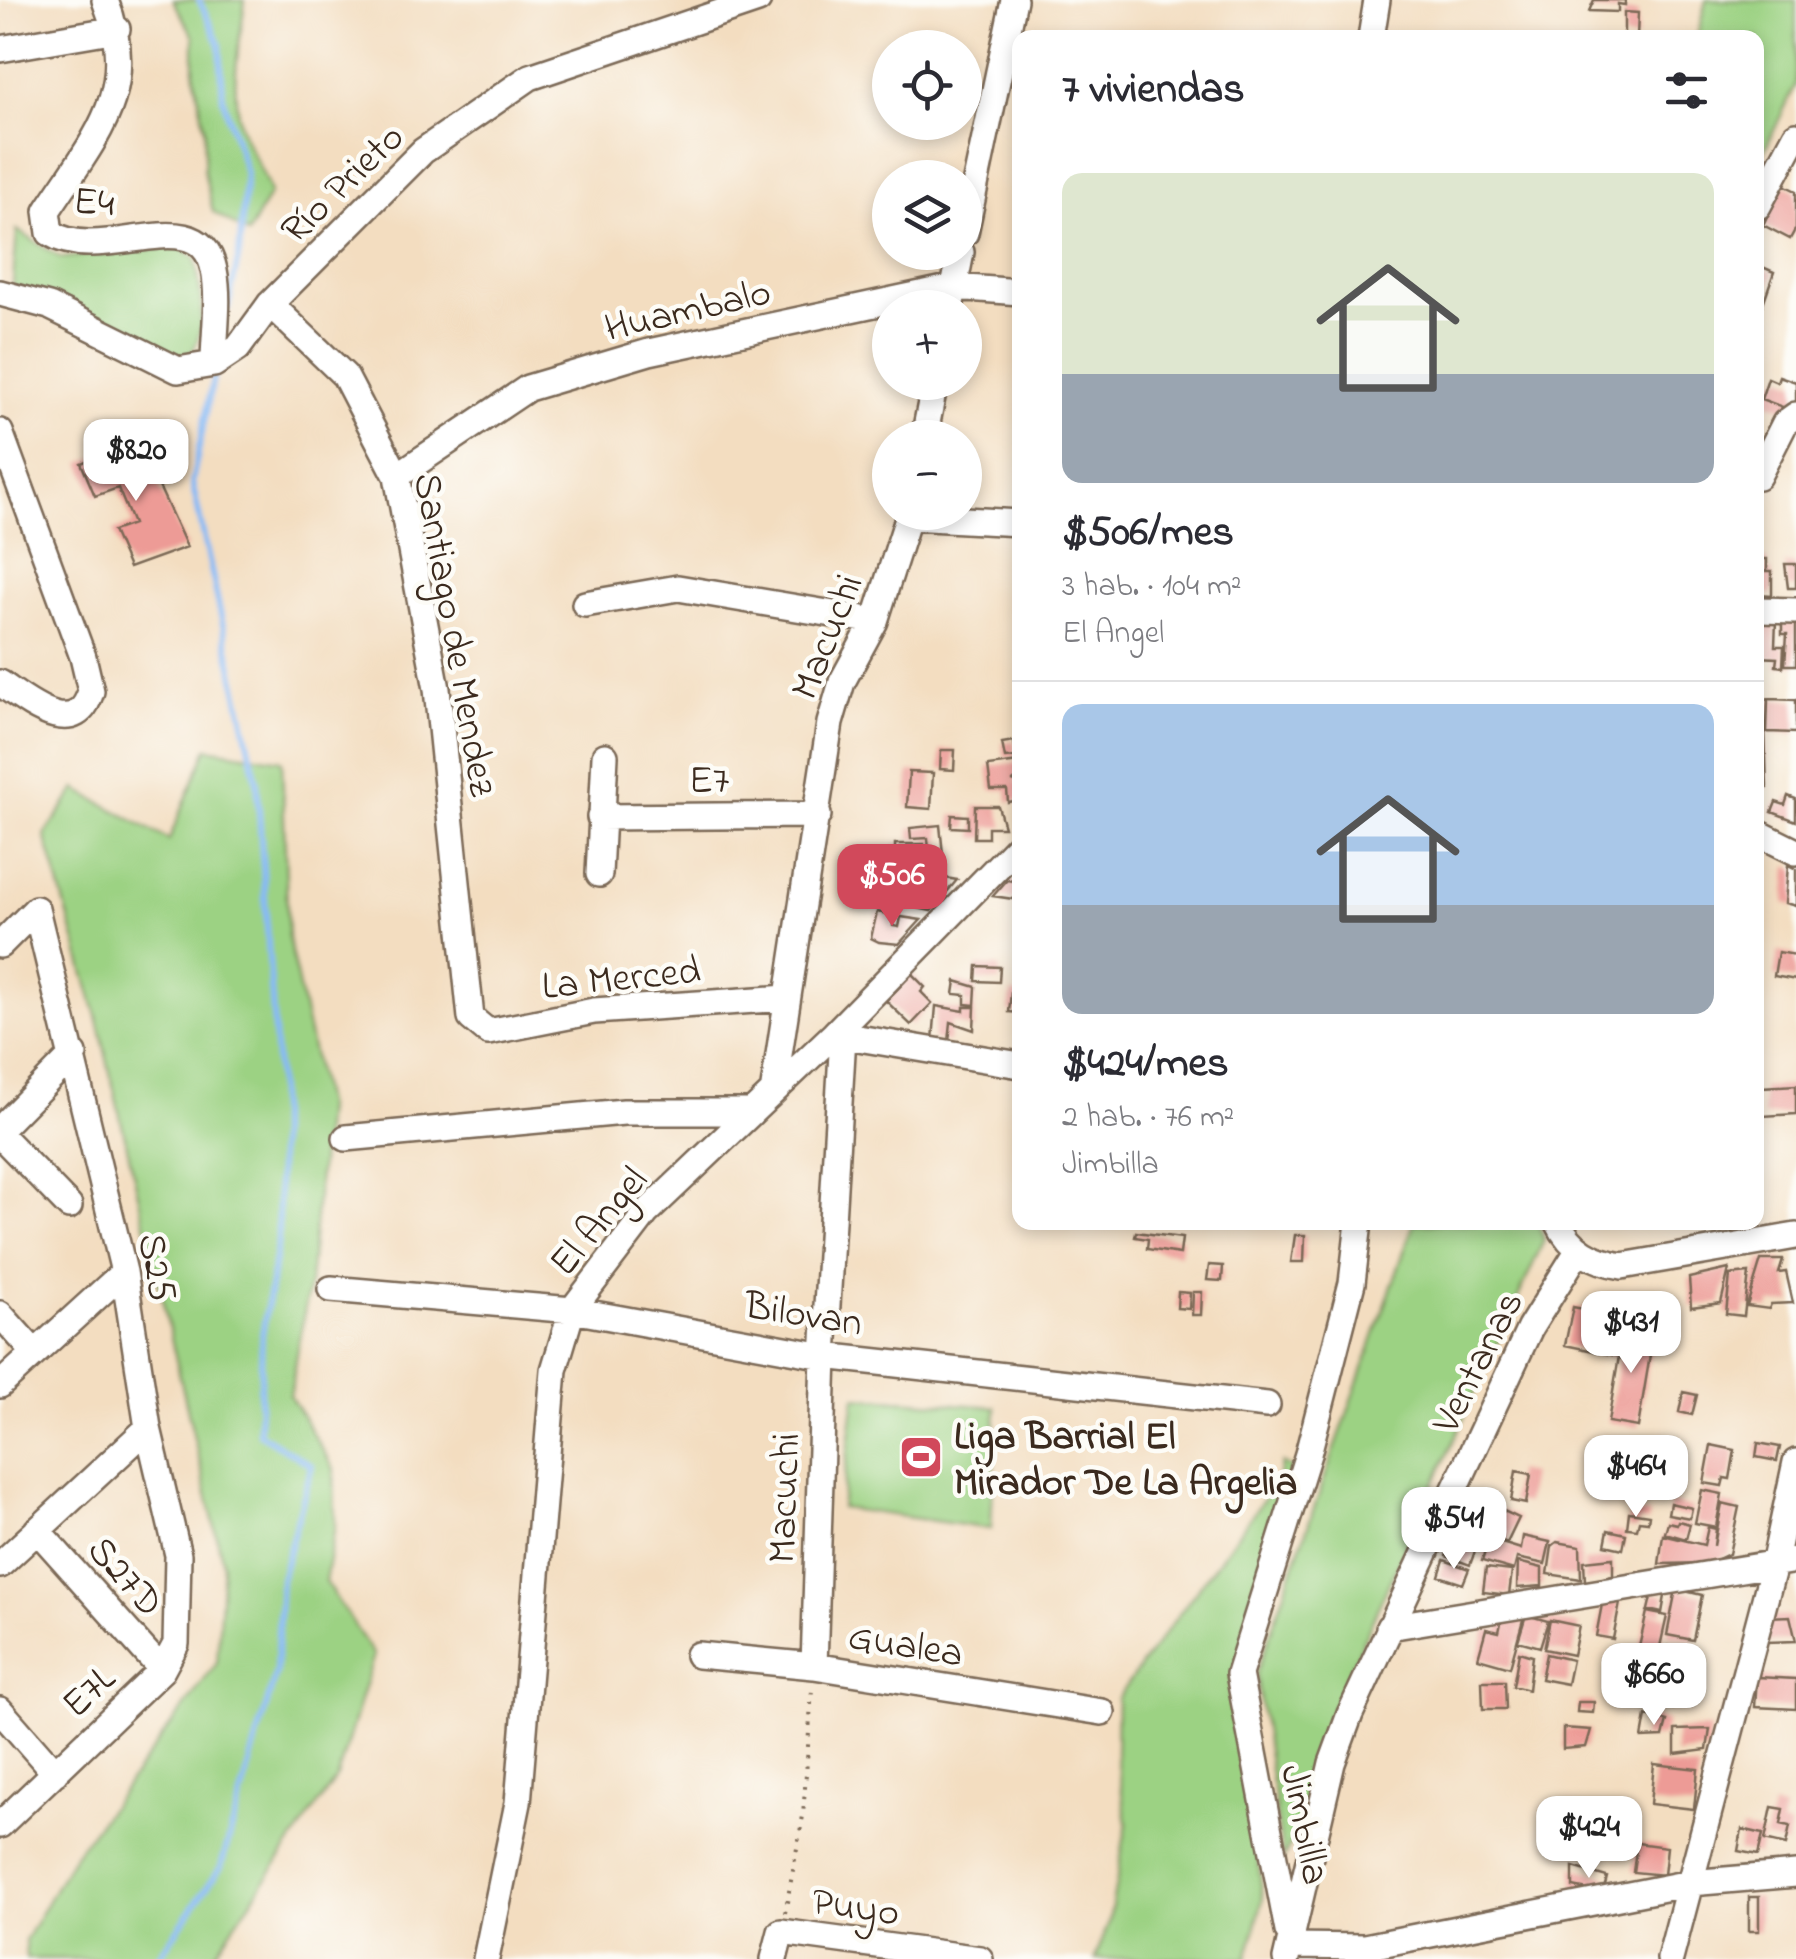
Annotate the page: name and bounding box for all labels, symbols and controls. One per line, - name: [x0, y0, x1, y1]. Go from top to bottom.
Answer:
- map controls: [872, 30, 982, 530]
- button: locate: [872, 30, 982, 140]
- text: 7 viviendas: [1062, 60, 1245, 121]
- icon: filters: [1659, 63, 1714, 118]
- street label: Río Prieto: [269, 111, 420, 259]
- button: layers: [872, 160, 982, 270]
- street label: E4: [71, 174, 116, 235]
- icon: home: [1298, 238, 1478, 418]
- street label: Huambalo: [599, 265, 777, 360]
- button: +: [872, 290, 982, 400]
- pin: $820: [77, 419, 195, 504]
- button: −: [872, 420, 982, 530]
- text: $820: [105, 428, 167, 475]
- street label: Santiago de Mendez: [395, 468, 510, 801]
- text: $506/mes: [1062, 503, 1234, 564]
- text: 3 hab. · 104 m²: [1062, 564, 1241, 611]
- street label: Macuchi: [777, 566, 881, 709]
- text: El Angel: [1062, 611, 1164, 658]
- street label: E7: [688, 753, 730, 812]
- icon: home: [1298, 769, 1478, 949]
- pin: $506: [833, 844, 951, 929]
- text: $506: [859, 853, 925, 900]
- street label: La Merced: [539, 943, 704, 1018]
- text: $424/mes: [1062, 1034, 1229, 1095]
- text: 2 hab. · 76 m²: [1062, 1095, 1234, 1142]
- text: Jimbilla: [1062, 1142, 1159, 1189]
- street label: El Angel: [537, 1155, 664, 1291]
- street label: S25: [119, 1229, 190, 1307]
- street label: Bilovan: [739, 1278, 866, 1355]
- street label: Ventanas: [1419, 1281, 1541, 1446]
- pin: $431: [1572, 1291, 1690, 1376]
- text: $431: [1603, 1300, 1659, 1347]
- place label: Liga Barrial El Mirador De La Argelia: [954, 1409, 1297, 1514]
- street label: Macuchi: [755, 1432, 818, 1564]
- sports icon: Liga Barrial El Mirador De La Argelia: [898, 1434, 944, 1480]
- pin: $464: [1577, 1435, 1695, 1520]
- text: $464: [1606, 1444, 1666, 1491]
- pin: $541: [1395, 1487, 1513, 1572]
- text: $541: [1423, 1496, 1485, 1543]
- street label: S27D: [71, 1524, 176, 1632]
- street label: Gualea: [844, 1609, 967, 1686]
- pin: $660: [1595, 1643, 1713, 1728]
- text: $660: [1623, 1652, 1685, 1699]
- street label: E7L: [50, 1653, 131, 1734]
- street label: Jimbilla: [1262, 1760, 1343, 1890]
- pin: $424: [1530, 1796, 1648, 1881]
- text: $424: [1558, 1805, 1620, 1852]
- street label: Puyo: [808, 1874, 903, 1945]

